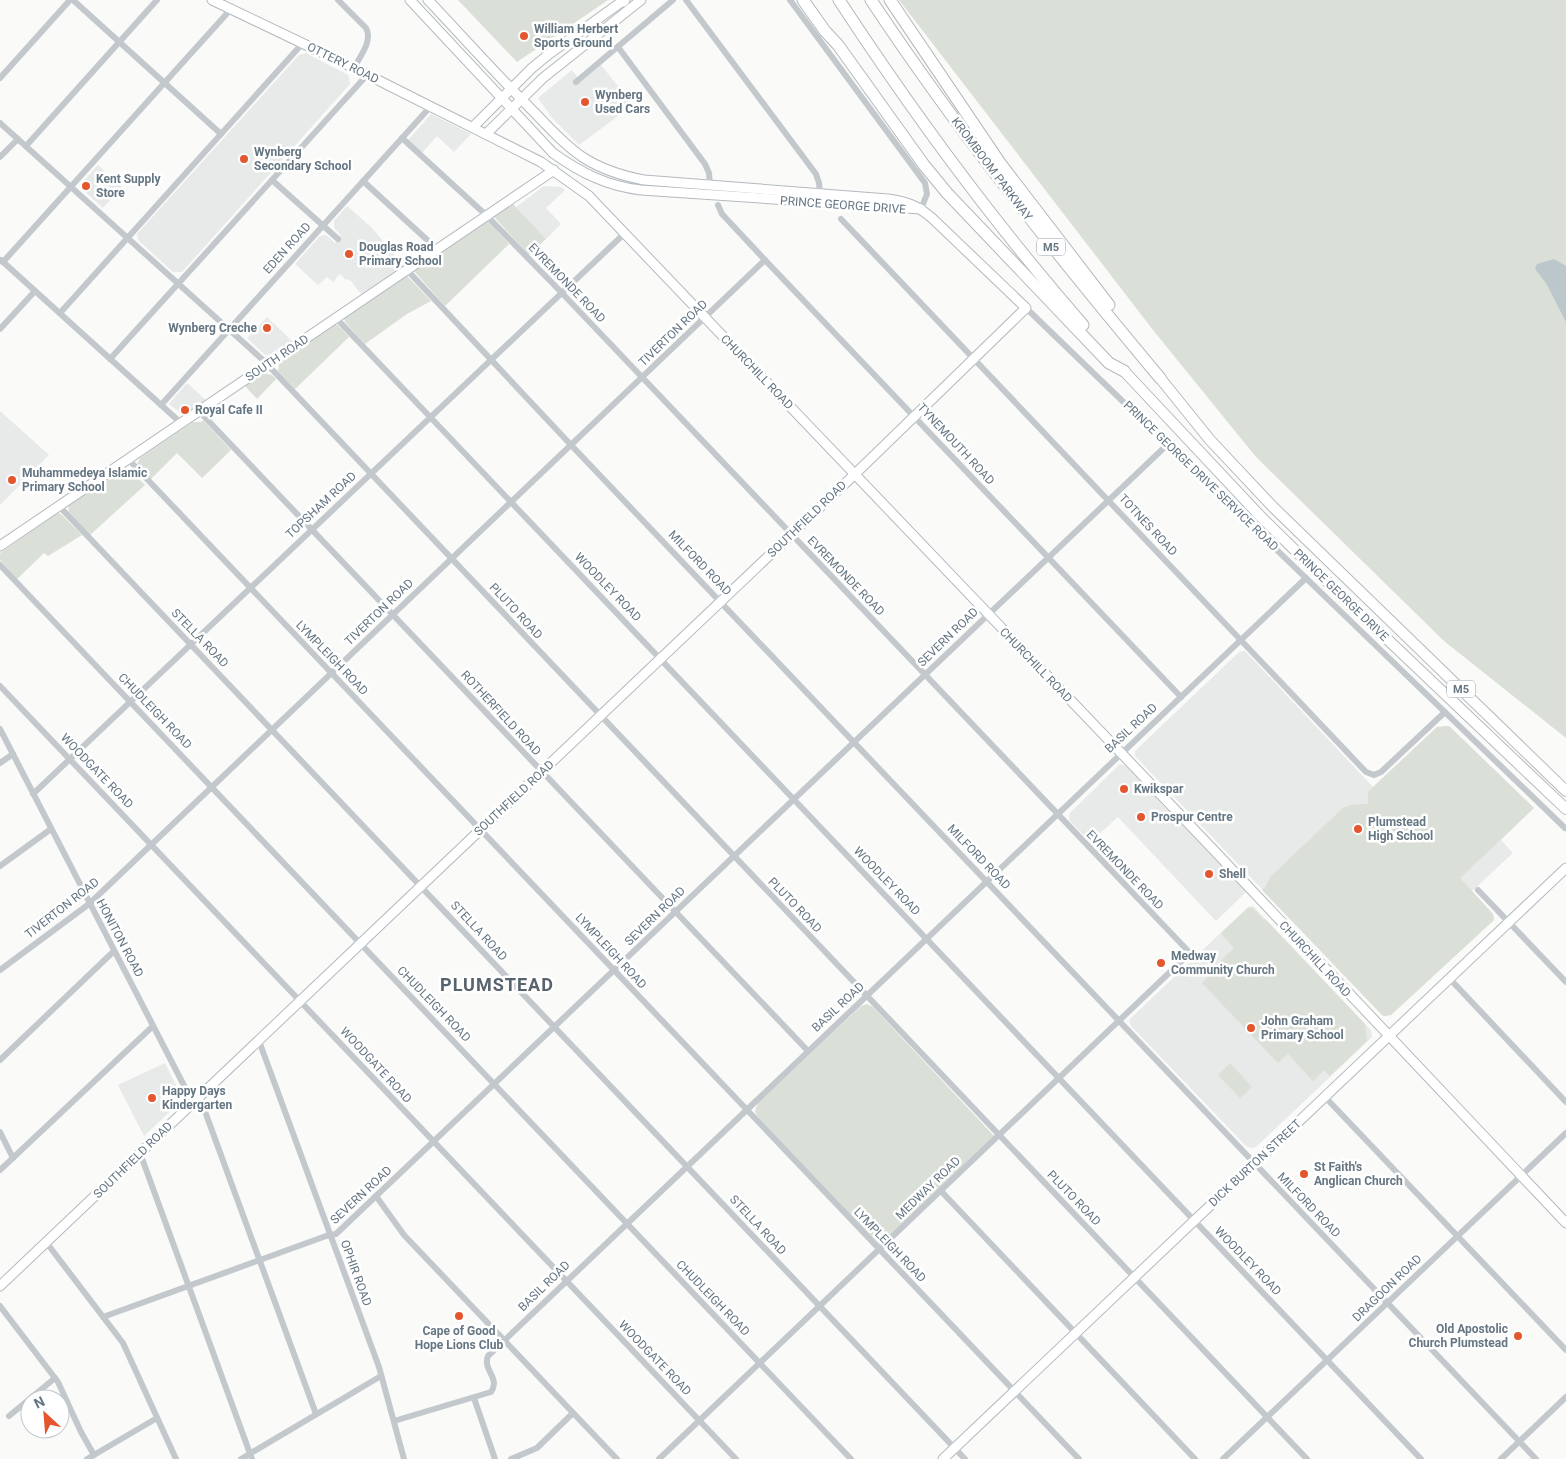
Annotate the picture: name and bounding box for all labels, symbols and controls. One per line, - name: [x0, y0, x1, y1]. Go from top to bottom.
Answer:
- place label: William Herbert Sports Ground: [534, 22, 618, 50]
- marker: William Herbert Sports Ground: [518, 30, 530, 42]
- street label: OTTERY ROAD: [305, 40, 381, 86]
- place label: Wynberg Used Cars: [595, 88, 650, 116]
- marker: Wynberg Used Cars: [579, 96, 591, 108]
- street label: KROMBOOM PARKWAY: [949, 115, 1036, 224]
- place label: Wynberg Secondary School: [254, 145, 351, 173]
- marker: Wynberg Secondary School: [238, 153, 250, 165]
- place label: Kent Supply Store: [96, 172, 162, 200]
- marker: Kent Supply Store: [80, 180, 92, 192]
- street label: PRINCE GEORGE DRIVE: [780, 194, 907, 216]
- street label: EDEN ROAD: [260, 219, 314, 277]
- road number: M5: [1037, 238, 1065, 256]
- place label: Douglas Road Primary School: [359, 240, 442, 268]
- street label: EVREMONDE ROAD: [526, 240, 609, 326]
- marker: Douglas Road Primary School: [343, 248, 355, 260]
- street label: TIVERTON ROAD: [636, 297, 710, 369]
- place label: Wynberg Creche: [168, 321, 258, 335]
- marker: Wynberg Creche: [261, 322, 273, 334]
- street label: SOUTH ROAD: [243, 332, 311, 384]
- street label: CHURCHILL ROAD: [718, 332, 796, 412]
- street label: PRINCE GEORGE DRIVE SERVICE ROAD: [1121, 398, 1281, 554]
- street label: TYNEMOUTH ROAD: [915, 400, 997, 488]
- place label: Royal Cafe II: [195, 403, 263, 417]
- marker: Royal Cafe II: [179, 404, 191, 416]
- place label: Muhammedeya Islamic Primary School: [22, 466, 147, 494]
- street label: TOPSHAM ROAD: [283, 469, 359, 541]
- marker: Muhammedeya Islamic Primary School: [6, 474, 18, 486]
- street label: SOUTHFIELD ROAD: [765, 478, 849, 560]
- street label: TOTNES ROAD: [1116, 491, 1180, 559]
- street label: MILFORD ROAD: [666, 528, 734, 598]
- street label: EVREMONDE ROAD: [805, 533, 888, 619]
- street label: PRINCE GEORGE DRIVE: [1291, 546, 1391, 644]
- street label: WOODLEY ROAD: [572, 550, 644, 624]
- street label: TIVERTON ROAD: [342, 576, 416, 648]
- street label: PLUTO ROAD: [487, 580, 545, 642]
- street label: SEVERN ROAD: [915, 605, 981, 669]
- street label: STELLA ROAD: [169, 606, 232, 670]
- street label: LYMPLEIGH ROAD: [293, 618, 371, 698]
- street label: CHURCHILL ROAD: [997, 625, 1075, 705]
- street label: ROTHERFIELD ROAD: [458, 668, 544, 758]
- street label: CHUDLEIGH ROAD: [115, 670, 195, 752]
- road number: M5: [1447, 681, 1475, 698]
- street label: BASIL ROAD: [1102, 700, 1160, 756]
- street label: WOODGATE ROAD: [58, 731, 136, 811]
- street label: SOUTHFIELD ROAD: [471, 757, 557, 839]
- place label: Kwikspar: [1134, 782, 1184, 796]
- marker: Kwikspar: [1118, 783, 1130, 795]
- place label: Prospur Centre: [1151, 810, 1233, 824]
- marker: Prospur Centre: [1135, 811, 1147, 823]
- place label: Plumstead High School: [1368, 815, 1433, 843]
- street label: MILFORD ROAD: [945, 822, 1013, 892]
- marker: Plumstead High School: [1352, 823, 1364, 835]
- street label: EVREMONDE ROAD: [1084, 827, 1167, 913]
- street label: WOODLEY ROAD: [851, 844, 923, 918]
- place label: Shell: [1219, 867, 1246, 881]
- marker: Shell: [1203, 868, 1215, 880]
- street label: TIVERTON ROAD: [22, 875, 102, 941]
- street label: PLUTO ROAD: [765, 875, 825, 935]
- street label: SEVERN ROAD: [622, 884, 688, 948]
- street label: HONITON ROAD: [94, 897, 147, 980]
- street label: STELLA ROAD: [448, 898, 510, 964]
- street label: LYMPLEIGH ROAD: [573, 910, 650, 992]
- street label: CHURCHILL ROAD: [1276, 918, 1354, 1000]
- place label: Medway Community Church: [1171, 949, 1275, 977]
- marker: Medway Community Church: [1155, 957, 1167, 969]
- street label: CHUDLEIGH ROAD: [394, 963, 474, 1045]
- district label: PLUMSTEAD: [440, 974, 554, 995]
- street label: BASIL ROAD: [809, 979, 867, 1035]
- place label: John Graham Primary School: [1261, 1014, 1344, 1042]
- marker: John Graham Primary School: [1245, 1022, 1257, 1034]
- street label: WOODGATE ROAD: [337, 1024, 415, 1106]
- place label: Happy Days Kindergarten: [162, 1084, 233, 1112]
- marker: Happy Days Kindergarten: [146, 1092, 158, 1104]
- street label: DICK BURTON STREET: [1206, 1117, 1304, 1209]
- street label: SOUTHFIELD ROAD: [91, 1119, 175, 1201]
- street label: MEDWAY ROAD: [893, 1154, 963, 1222]
- place label: St Faith's Anglican Church: [1314, 1160, 1403, 1188]
- street label: SEVERN ROAD: [327, 1163, 395, 1227]
- street label: PLUTO ROAD: [1044, 1168, 1104, 1228]
- marker: St Faith's Anglican Church: [1298, 1168, 1310, 1180]
- street label: MILFORD ROAD: [1275, 1170, 1343, 1240]
- street label: STELLA ROAD: [727, 1192, 789, 1258]
- street label: LYMPLEIGH ROAD: [851, 1205, 929, 1285]
- street label: WOODLEY ROAD: [1212, 1224, 1284, 1298]
- street label: OPHIR ROAD: [338, 1238, 374, 1308]
- street label: DRAGOON ROAD: [1350, 1251, 1424, 1324]
- street label: CHUDLEIGH ROAD: [673, 1257, 753, 1339]
- street label: BASIL ROAD: [515, 1258, 573, 1314]
- marker: Cape of Good Hope Lions Club: [453, 1310, 465, 1322]
- street label: WOODGATE ROAD: [616, 1318, 694, 1398]
- place label: Old Apostolic Church Plumstead: [1409, 1322, 1508, 1350]
- place label: Cape of Good Hope Lions Club: [415, 1324, 503, 1352]
- marker: Old Apostolic Church Plumstead: [1512, 1330, 1524, 1342]
- north arrow: [20, 1389, 70, 1439]
- text: N: [31, 1393, 47, 1412]

